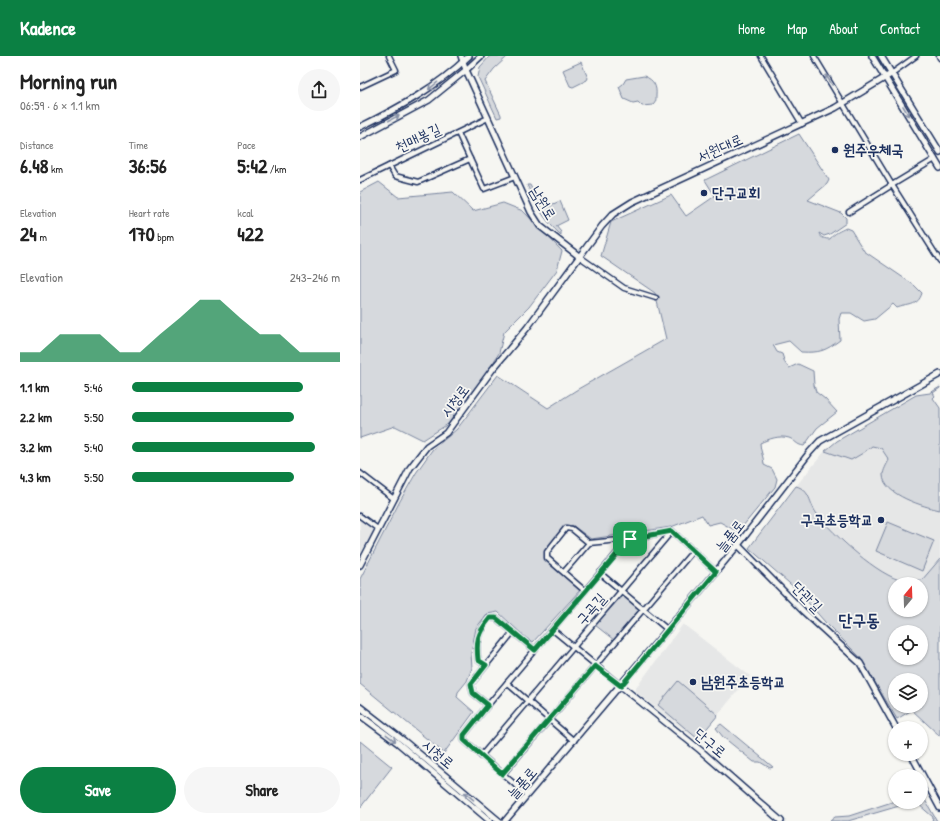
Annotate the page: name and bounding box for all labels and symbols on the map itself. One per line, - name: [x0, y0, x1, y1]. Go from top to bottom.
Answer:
- one-way arrow: [825, 75, 833, 86]
- one-way arrow: [428, 81, 439, 90]
- one-way arrow: [902, 105, 910, 117]
- one-way arrow: [388, 114, 400, 122]
- street label: 천매봉길: [391, 118, 444, 157]
- street label: 서원대로: [693, 128, 746, 167]
- place label: 원주우체국: [843, 139, 903, 160]
- marker: 원주우체국: [830, 145, 840, 155]
- street label: 남원로: [525, 182, 562, 224]
- place label: 단구교회: [712, 182, 760, 203]
- marker: 단구교회: [699, 188, 709, 198]
- street label: 시청로: [435, 380, 474, 421]
- place label: 구곡초등학교: [801, 509, 873, 530]
- street label: 늘품로: [710, 515, 749, 556]
- marker: 구곡초등학교: [876, 515, 886, 525]
- pin: [613, 522, 647, 556]
- street label: 단관길: [787, 576, 828, 617]
- north arrow: [888, 577, 928, 617]
- street label: 구곡길: [571, 588, 610, 629]
- district label: 단구동: [838, 608, 880, 631]
- place label: 남원주초등학교: [701, 671, 786, 692]
- marker: 남원주초등학교: [688, 677, 698, 687]
- street label: 단구로: [690, 723, 731, 762]
- one-way arrow: [385, 734, 396, 743]
- street label: 시청로: [418, 734, 459, 773]
- street label: 늘품로: [502, 762, 541, 803]
- one-way arrow: [464, 791, 474, 800]

